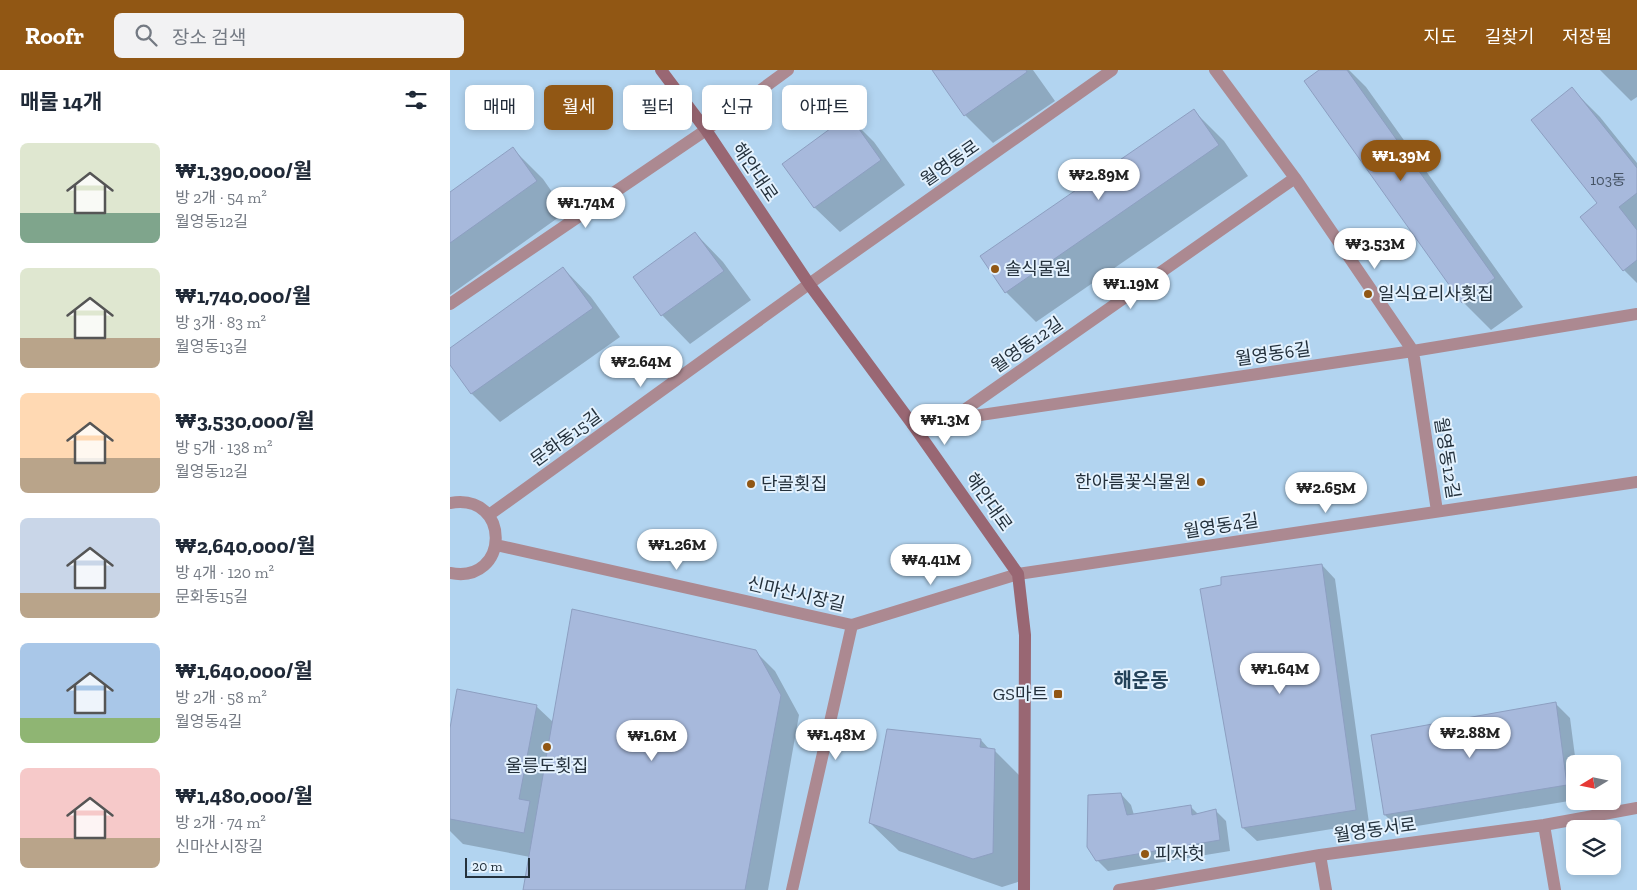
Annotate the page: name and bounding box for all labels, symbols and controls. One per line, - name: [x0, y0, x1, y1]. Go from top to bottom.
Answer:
- search box: [114, 13, 464, 58]
- text: Roofr: [25, 21, 84, 50]
- icon: search: [132, 21, 160, 49]
- text: 장소 검색: [172, 26, 246, 49]
- text: 지도: [1424, 26, 1457, 48]
- text: 길찾기: [1485, 26, 1534, 48]
- text: 저장됨: [1562, 26, 1612, 48]
- chip: 매매: [465, 85, 534, 130]
- chip: 월세: [544, 85, 613, 130]
- chip: 필터: [623, 85, 692, 130]
- chip: 신규: [702, 85, 772, 130]
- chip: 아파트: [782, 85, 867, 130]
- icon: filters: [402, 86, 430, 114]
- text: 매물 14개: [20, 89, 102, 114]
- street label: 월영동로: [917, 135, 983, 191]
- street label: 해안대로: [727, 138, 783, 206]
- pin: ₩1.39M: [1360, 140, 1442, 182]
- text: ₩1.39M: [1372, 146, 1430, 165]
- text: ₩1,390,000/월: [175, 158, 312, 183]
- pin: ₩2.89M: [1058, 158, 1140, 201]
- icon: home: [60, 163, 120, 223]
- text: ₩2.89M: [1069, 165, 1129, 184]
- house number: 103동: [1590, 171, 1626, 189]
- pin: ₩1.74M: [545, 186, 627, 229]
- text: 방 2개 · 54 m²: [175, 188, 267, 207]
- text: ₩1.74M: [557, 193, 615, 212]
- text: 월영동12길: [175, 212, 248, 231]
- pin: ₩3.53M: [1334, 228, 1416, 270]
- text: ₩3.53M: [1345, 234, 1405, 253]
- place label: 솔식물원: [1005, 258, 1071, 280]
- marker: 솔식물원: [989, 263, 1001, 275]
- pin: ₩1.19M: [1090, 268, 1172, 310]
- text: ₩1.19M: [1103, 274, 1159, 293]
- text: ₩1,740,000/월: [175, 283, 311, 308]
- place label: 일식요리사횟집: [1378, 283, 1494, 305]
- icon: home: [60, 288, 120, 348]
- marker: 일식요리사횟집: [1362, 288, 1374, 300]
- street label: 월영동12길: [987, 312, 1067, 378]
- text: 방 3개 · 83 m²: [175, 313, 266, 332]
- text: 월영동13길: [175, 337, 248, 356]
- street label: 월영동6길: [1234, 338, 1312, 370]
- pin: ₩2.64M: [600, 346, 682, 388]
- text: ₩2.64M: [611, 352, 671, 371]
- pin: ₩1.3M: [910, 404, 980, 446]
- street label: 문화동15길: [526, 405, 606, 471]
- text: ₩3,530,000/월: [175, 408, 315, 433]
- text: ₩1.3M: [920, 410, 970, 429]
- icon: home: [60, 413, 120, 473]
- street label: 월영동12길: [1430, 416, 1464, 500]
- text: 방 5개 · 138 m²: [175, 438, 273, 457]
- text: 월영동12길: [175, 462, 248, 481]
- street label: 해안대로: [961, 469, 1017, 535]
- place label: 한아름꽃식물원: [1075, 471, 1191, 493]
- pin: ₩2.65M: [1285, 472, 1367, 514]
- place label: 단골횟집: [761, 473, 827, 495]
- marker: 한아름꽃식물원: [1195, 476, 1207, 488]
- marker: 단골횟집: [745, 478, 757, 490]
- text: ₩2.65M: [1296, 478, 1356, 497]
- street label: 월영동4길: [1182, 509, 1260, 543]
- pin: ₩1.26M: [636, 528, 718, 571]
- text: ₩2,640,000/월: [175, 533, 316, 558]
- text: ₩1.26M: [648, 535, 706, 554]
- icon: home: [60, 538, 120, 598]
- pin: ₩4.41M: [890, 544, 972, 586]
- text: ₩4.41M: [901, 550, 961, 569]
- text: 방 4개 · 120 m²: [175, 563, 274, 582]
- street label: 신마산시장길: [745, 572, 847, 616]
- text: 문화동15길: [175, 587, 248, 606]
- pin: ₩1.64M: [1239, 652, 1321, 695]
- text: ₩1,640,000/월: [175, 658, 313, 683]
- text: ₩1.64M: [1251, 659, 1309, 678]
- icon: home: [60, 663, 120, 723]
- district label: 해운동: [1113, 668, 1169, 692]
- place label: GS마트: [993, 683, 1048, 705]
- text: 방 2개 · 58 m²: [175, 688, 267, 707]
- marker: GS마트: [1052, 688, 1064, 700]
- text: 월영동4길: [175, 712, 243, 731]
- pin: ₩2.88M: [1429, 716, 1511, 759]
- pin: ₩1.48M: [795, 718, 877, 761]
- pin: ₩1.6M: [617, 720, 687, 762]
- text: ₩2.88M: [1440, 723, 1500, 742]
- text: ₩1.48M: [807, 725, 865, 744]
- text: ₩1.6M: [627, 726, 677, 745]
- marker: 울릉도횟집: [541, 741, 553, 753]
- place label: 울릉도횟집: [506, 755, 588, 777]
- north arrow: [1566, 755, 1621, 810]
- map controls: [1566, 755, 1621, 875]
- text: ₩1,480,000/월: [175, 783, 313, 808]
- icon: home: [60, 788, 120, 848]
- text: 방 2개 · 74 m²: [175, 813, 266, 832]
- street label: 월영동서로: [1332, 813, 1418, 847]
- button: layers: [1566, 820, 1621, 875]
- text: 신마산시장길: [175, 837, 263, 856]
- place label: 피자헛: [1155, 843, 1205, 865]
- marker: 피자헛: [1139, 848, 1151, 860]
- scale bar: [465, 855, 530, 878]
- text: 20 m: [472, 858, 503, 875]

